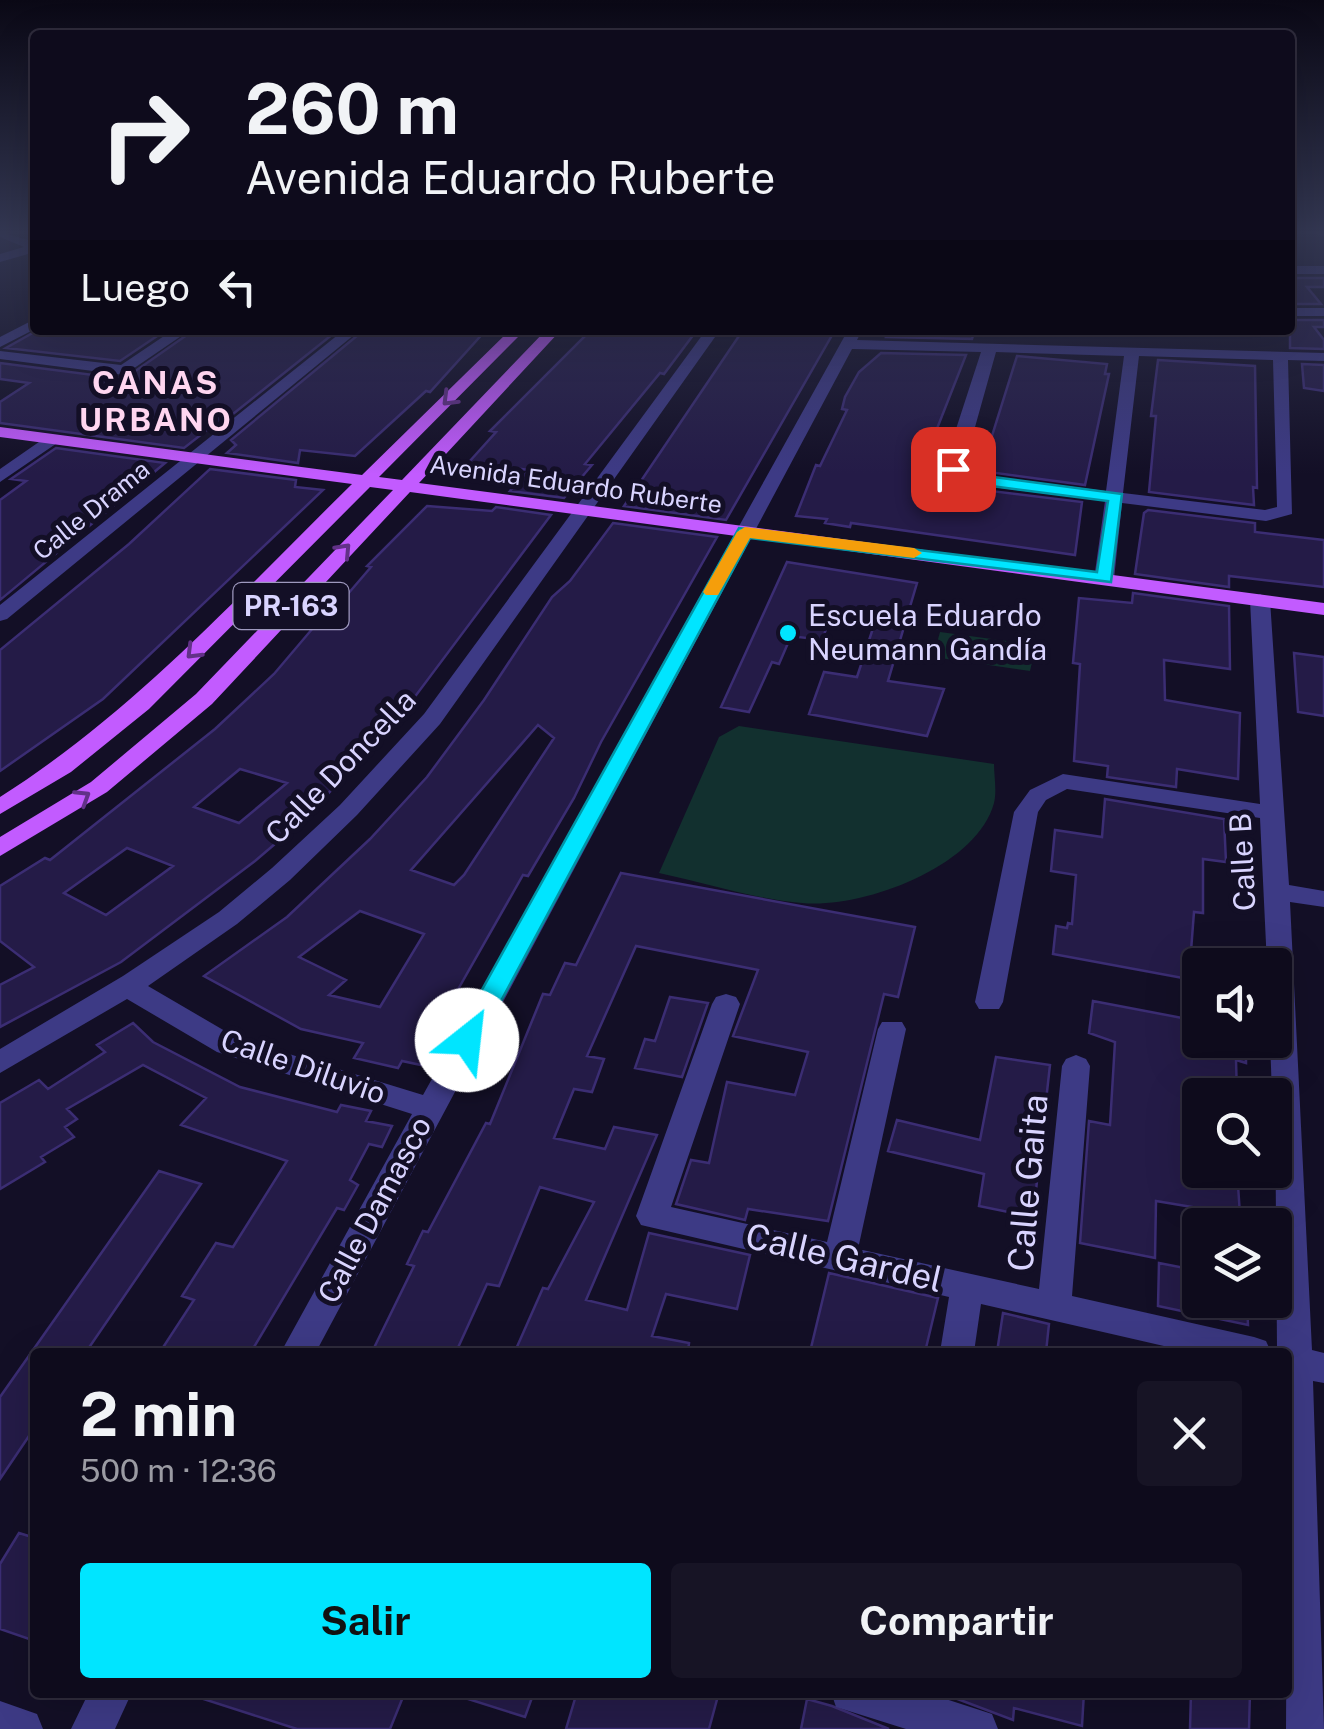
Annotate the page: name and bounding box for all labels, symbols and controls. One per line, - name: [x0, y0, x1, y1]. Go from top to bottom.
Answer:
- text: 260 m: [245, 67, 459, 150]
- icon: right: [80, 70, 210, 200]
- text: Avenida Eduardo Ruberte: [245, 151, 776, 204]
- icon: left: [210, 260, 265, 315]
- text: Luego: [80, 265, 190, 310]
- district label: CANAS URBANO: [79, 364, 233, 438]
- one-way arrow: [443, 387, 461, 405]
- pin: [911, 427, 996, 512]
- icon: arrive: [926, 442, 981, 497]
- street label: Avenida Eduardo Ruberte: [428, 449, 724, 519]
- street label: Calle Drama: [27, 454, 155, 566]
- one-way arrow: [332, 543, 350, 562]
- road number: PR-163: [234, 583, 348, 629]
- place label: Escuela Eduardo Neumann Gandía: [808, 597, 1047, 667]
- marker: Escuela Eduardo Neumann Gandía: [777, 622, 799, 644]
- one-way arrow: [187, 640, 205, 658]
- street label: Calle Doncella: [258, 682, 423, 851]
- one-way arrow: [72, 790, 90, 809]
- street label: Calle B: [1221, 812, 1263, 912]
- map controls: [1182, 948, 1292, 1318]
- button: sound: [1182, 948, 1292, 1058]
- position arrow: [415, 988, 519, 1092]
- street label: Calle Diluvio: [216, 1021, 391, 1111]
- button: search: [1182, 1078, 1292, 1188]
- street label: Calle Gaita: [999, 1093, 1056, 1273]
- street label: Calle Damasco: [310, 1110, 438, 1309]
- button: layers: [1182, 1208, 1292, 1318]
- street label: Calle Gardel: [742, 1215, 947, 1300]
- text: 2 min: [80, 1379, 237, 1450]
- button: close: [1137, 1381, 1242, 1486]
- text: 500 m · 12:36: [80, 1452, 277, 1489]
- button: Salir: [80, 1563, 651, 1678]
- button: Compartir: [671, 1563, 1242, 1678]

